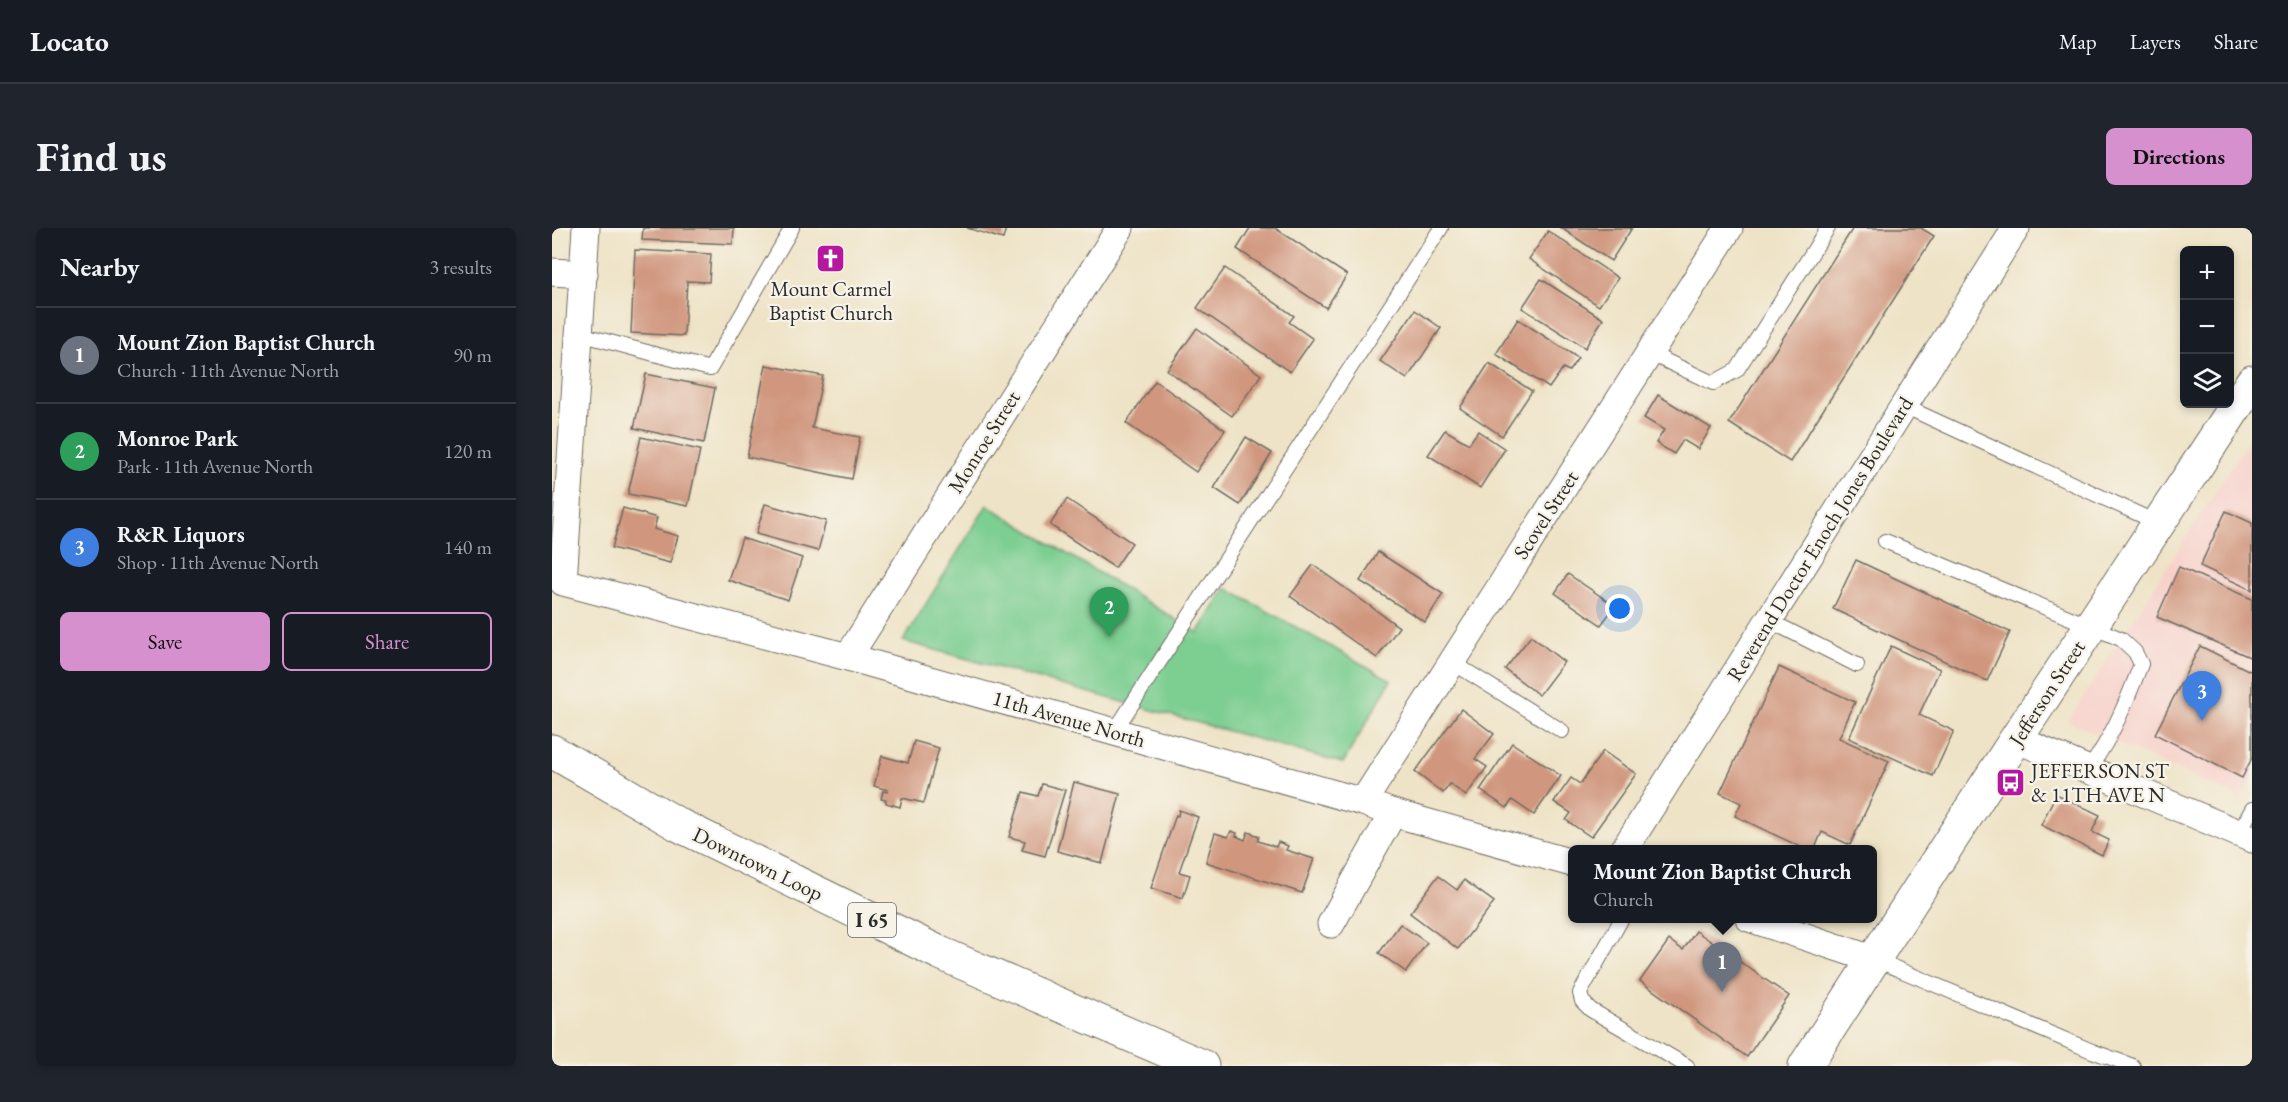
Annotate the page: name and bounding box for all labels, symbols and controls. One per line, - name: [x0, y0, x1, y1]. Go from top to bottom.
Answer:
- text: Locato: [30, 23, 109, 59]
- text: Map: [2059, 28, 2097, 55]
- text: Layers: [2130, 28, 2181, 55]
- text: Share: [2214, 28, 2258, 55]
- button: Directions: [2106, 128, 2252, 185]
- text: Find us: [36, 129, 167, 184]
- church icon: Mount Carmel Baptist Church: [815, 242, 847, 274]
- map controls: [2180, 246, 2234, 408]
- button: +: [2180, 246, 2234, 300]
- text: Nearby: [60, 250, 140, 284]
- text: 3 results: [429, 254, 492, 280]
- place label: Mount Carmel Baptist Church: [769, 275, 893, 326]
- button: −: [2180, 300, 2234, 354]
- text: Mount Zion Baptist Church: [117, 328, 375, 357]
- text: 1: [74, 342, 85, 368]
- text: 90 m: [453, 342, 492, 368]
- button: layers: [2180, 354, 2234, 408]
- text: Church · 11th Avenue North: [117, 357, 339, 383]
- street label: Monroe Street: [941, 385, 1026, 498]
- street label: Reverend Doctor Enoch Jones Boulevard: [1720, 391, 1919, 686]
- text: Monroe Park: [117, 424, 238, 453]
- text: 2: [74, 438, 85, 464]
- text: 120 m: [444, 438, 492, 464]
- text: Park · 11th Avenue North: [117, 453, 313, 479]
- street label: Scovel Street: [1507, 465, 1584, 564]
- text: R&R Liquors: [117, 520, 245, 549]
- text: 3: [74, 534, 85, 560]
- text: 140 m: [444, 534, 492, 560]
- text: Shop · 11th Avenue North: [117, 549, 319, 575]
- pin: 2: [1090, 588, 1128, 637]
- your location: [1605, 594, 1634, 623]
- button: Save: [60, 612, 270, 671]
- button: Share: [282, 612, 492, 671]
- street label: Jefferson Street: [2001, 634, 2091, 752]
- pin: 3: [2182, 672, 2222, 721]
- street label: 11th Avenue North: [990, 684, 1149, 753]
- place label: JEFFERSON ST & 11TH AVE N: [2029, 757, 2170, 808]
- bus stop icon: JEFFERSON ST & 11TH AVE N: [1994, 767, 2026, 799]
- street label: Downtown Loop: [689, 820, 828, 907]
- popup: [1568, 845, 1877, 923]
- text: Mount Zion Baptist Church: [1593, 857, 1852, 886]
- text: Church: [1593, 886, 1654, 912]
- road number: I 65: [848, 903, 896, 937]
- pin: 1: [1702, 942, 1742, 992]

